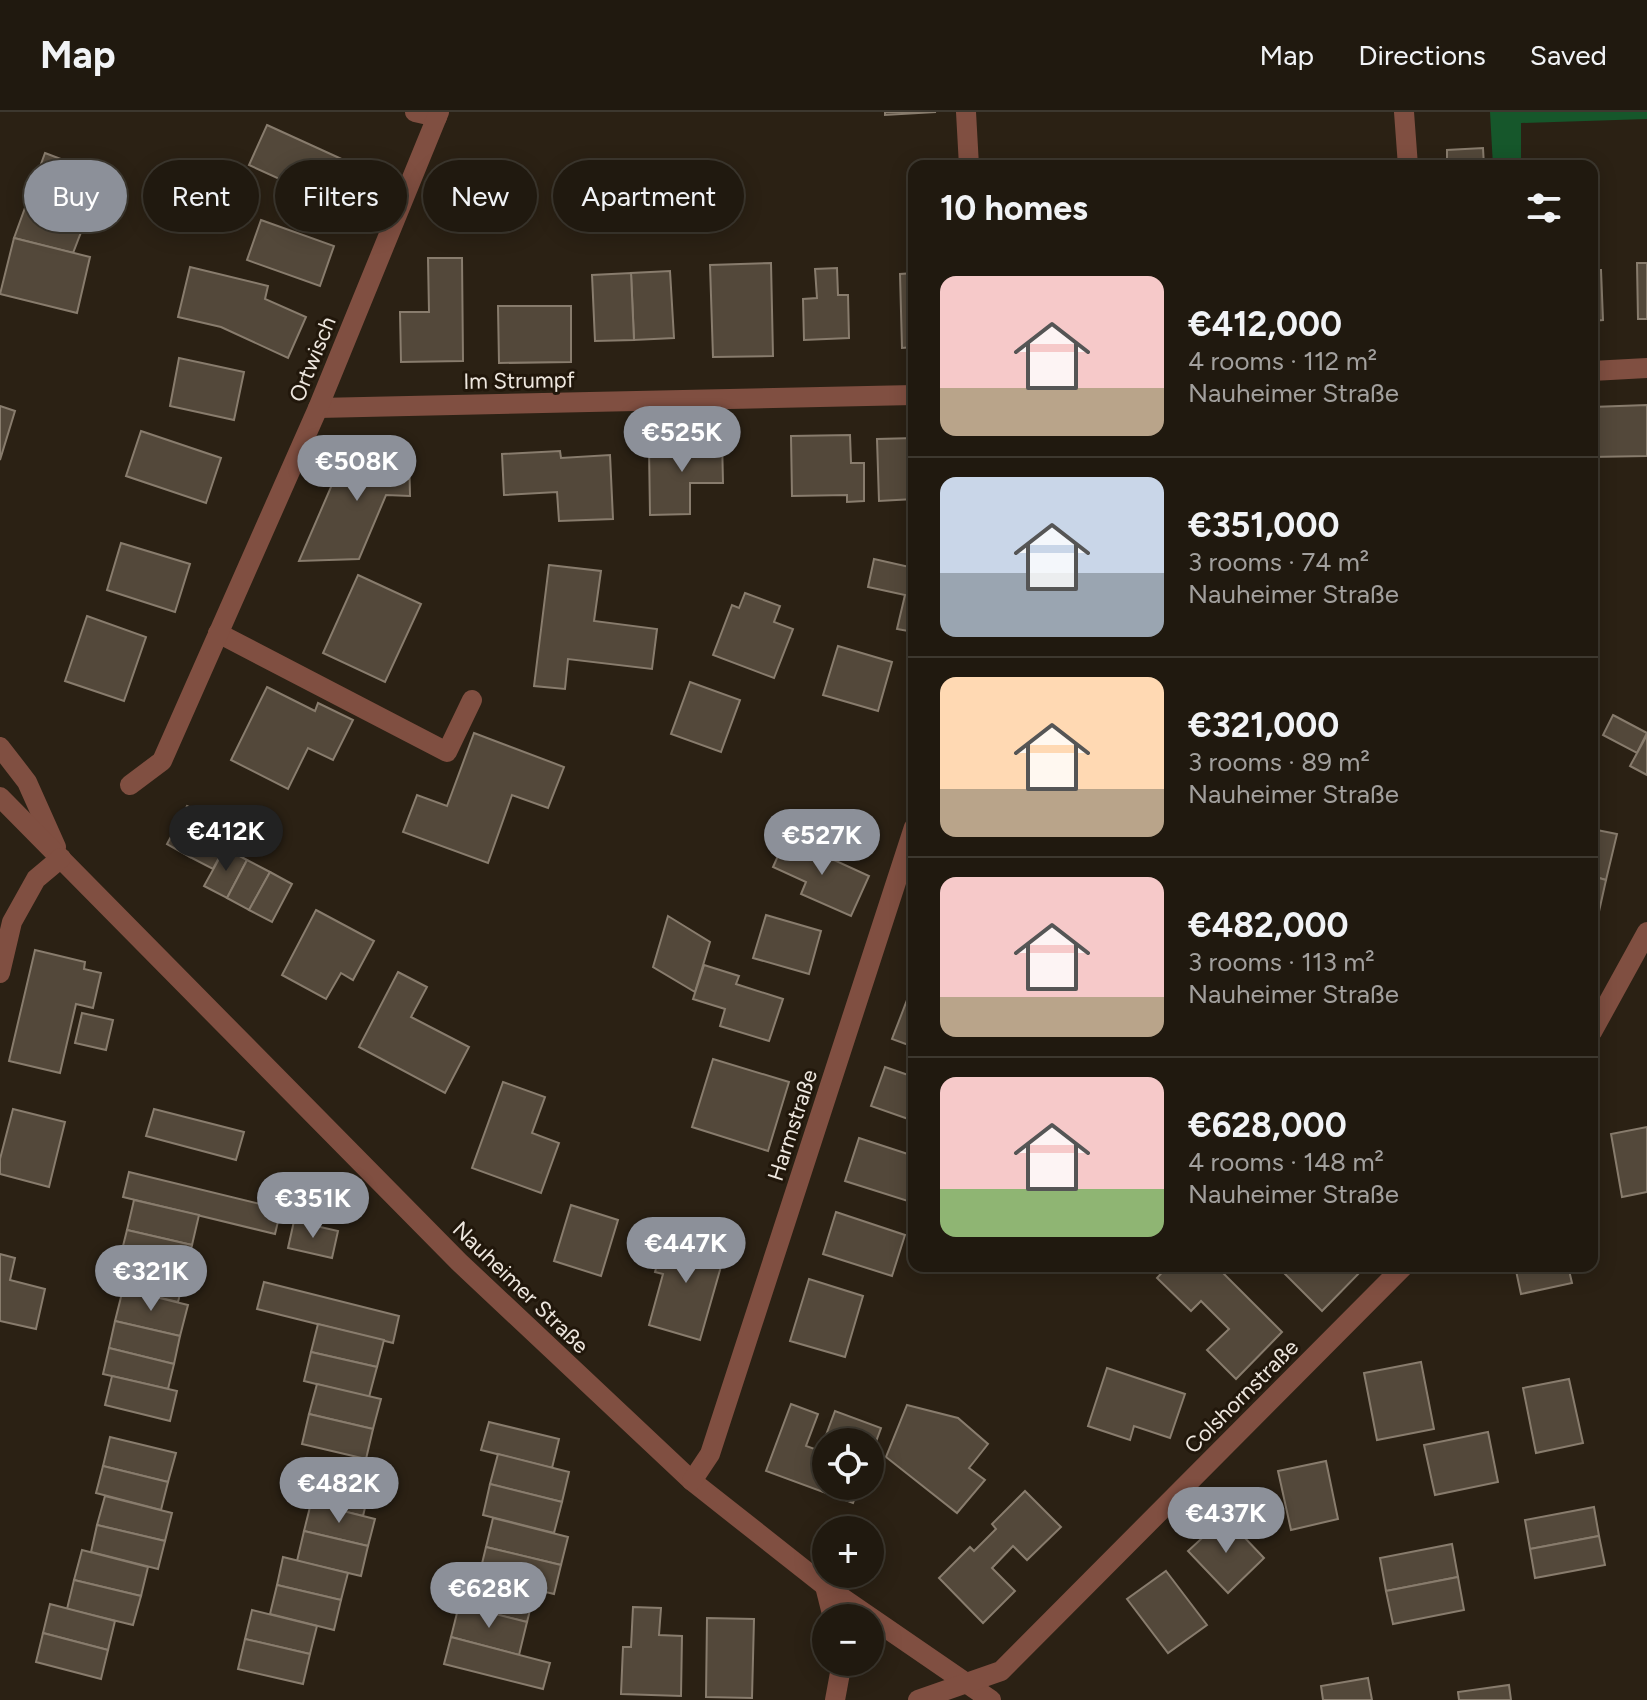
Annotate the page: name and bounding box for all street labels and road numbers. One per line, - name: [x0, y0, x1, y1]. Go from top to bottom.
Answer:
- street label: Ortwisch: [283, 313, 342, 406]
- street label: Im Strumpf: [463, 366, 576, 395]
- street label: Harmstraße: [762, 1066, 823, 1184]
- street label: Nauheimer Straße: [447, 1216, 594, 1359]
- street label: Colshornstraße: [1179, 1334, 1304, 1459]

